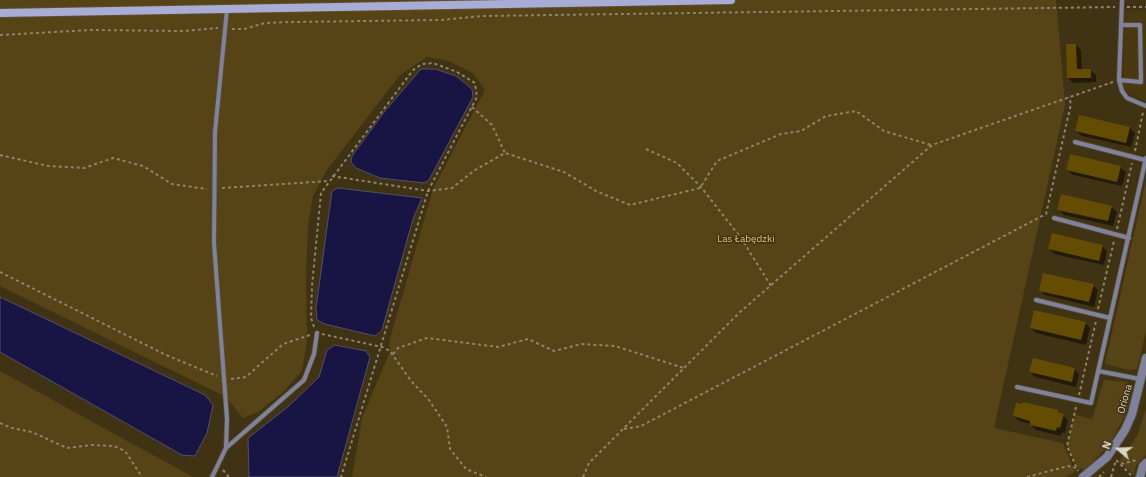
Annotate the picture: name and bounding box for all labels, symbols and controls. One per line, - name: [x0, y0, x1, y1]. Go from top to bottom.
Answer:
- park label: Las Łabędzki: [717, 233, 775, 245]
- street label: Oriona: [1115, 383, 1135, 415]
- north arrow: [1098, 429, 1138, 469]
- text: N: [1099, 439, 1115, 451]

